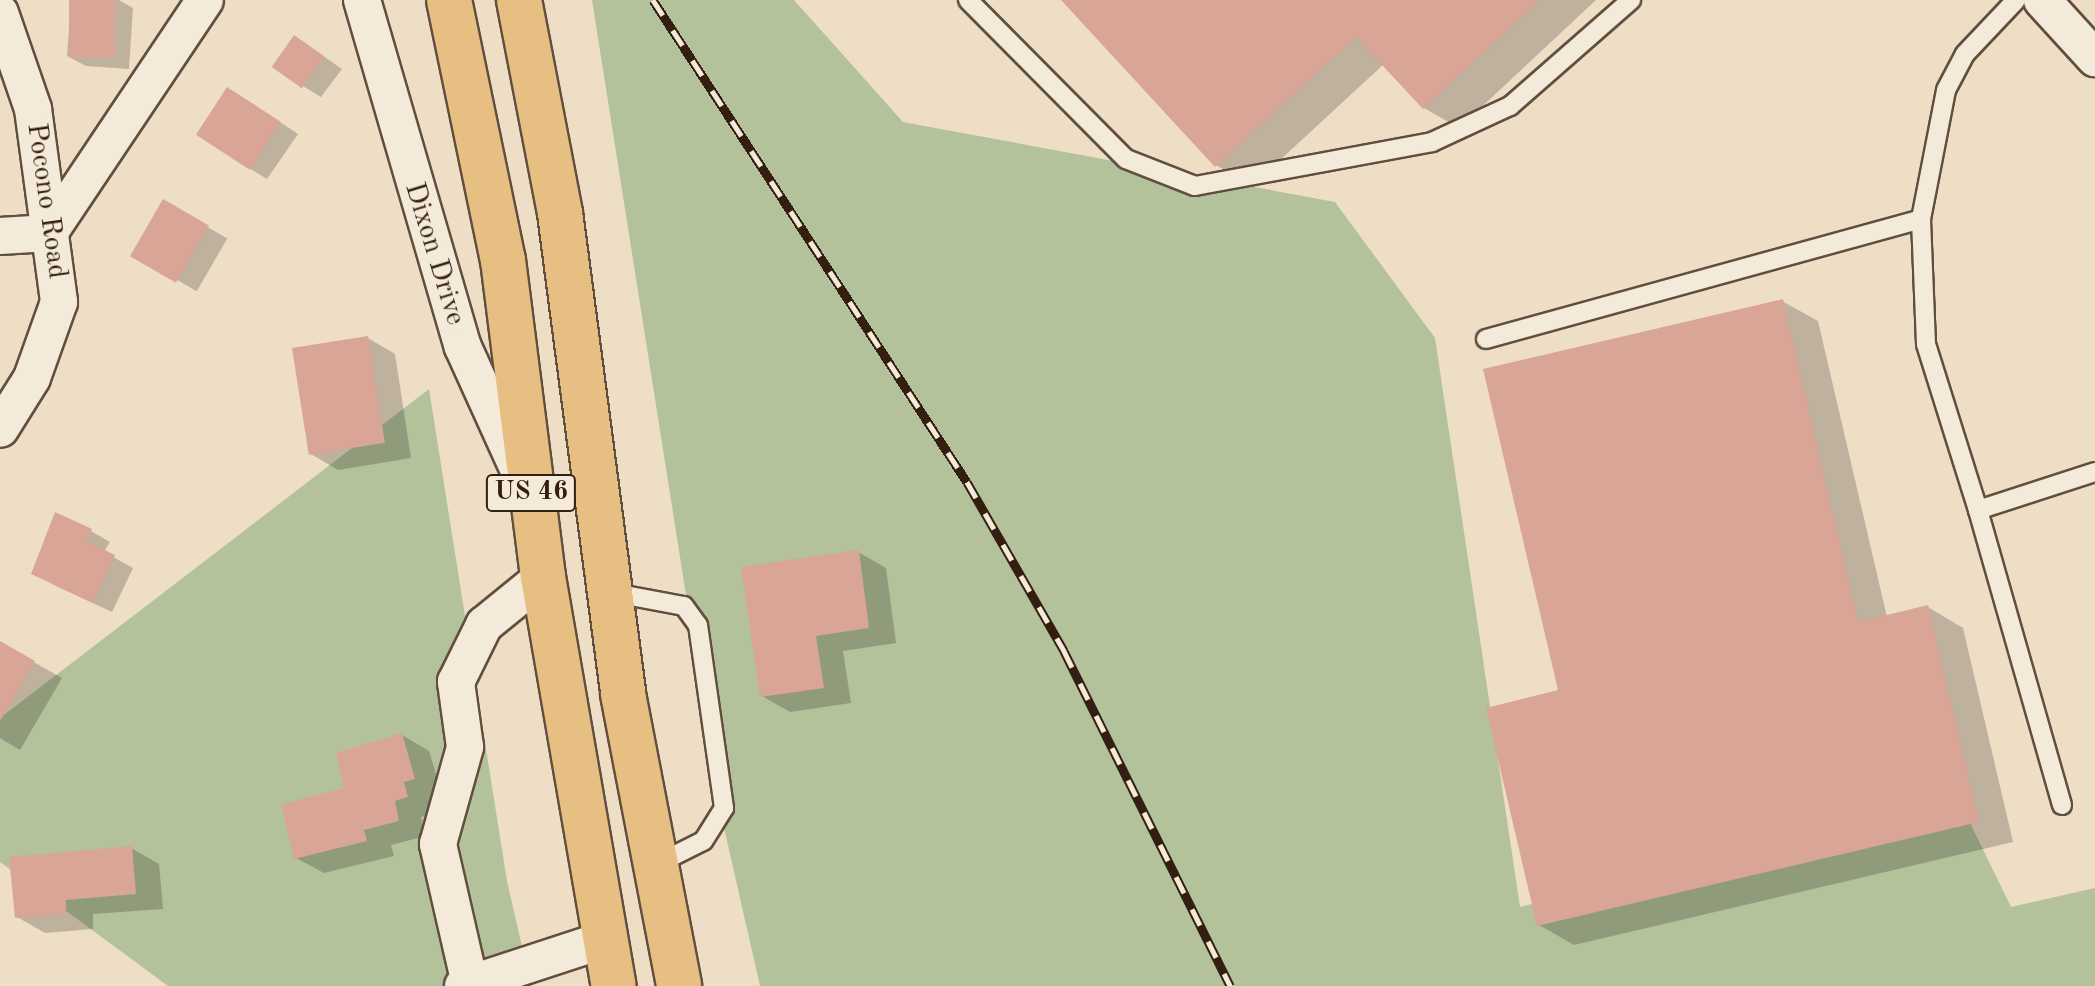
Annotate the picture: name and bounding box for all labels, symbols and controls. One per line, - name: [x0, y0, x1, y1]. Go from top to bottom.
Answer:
- street label: Pocono Road: [18, 121, 74, 281]
- street label: Dixon Drive: [396, 179, 472, 329]
- road number: US 46: [485, 471, 577, 515]

